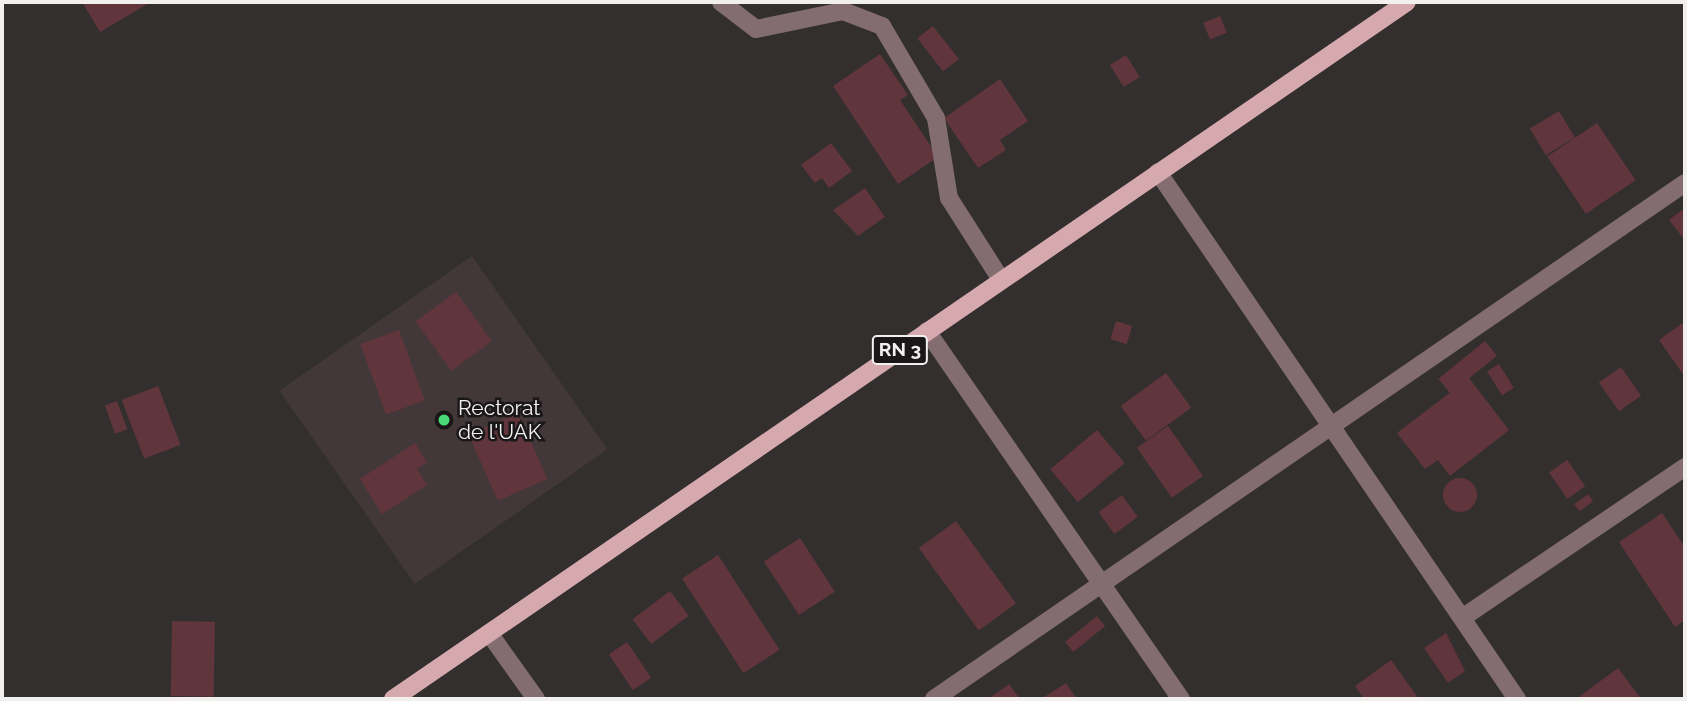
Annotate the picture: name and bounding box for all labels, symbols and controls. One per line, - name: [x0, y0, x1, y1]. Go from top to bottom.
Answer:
- road number: RN 3: [870, 334, 930, 366]
- place label: Rectorat de l'UAK: [458, 395, 541, 445]
- marker: Rectorat de l'UAK: [436, 412, 452, 428]

